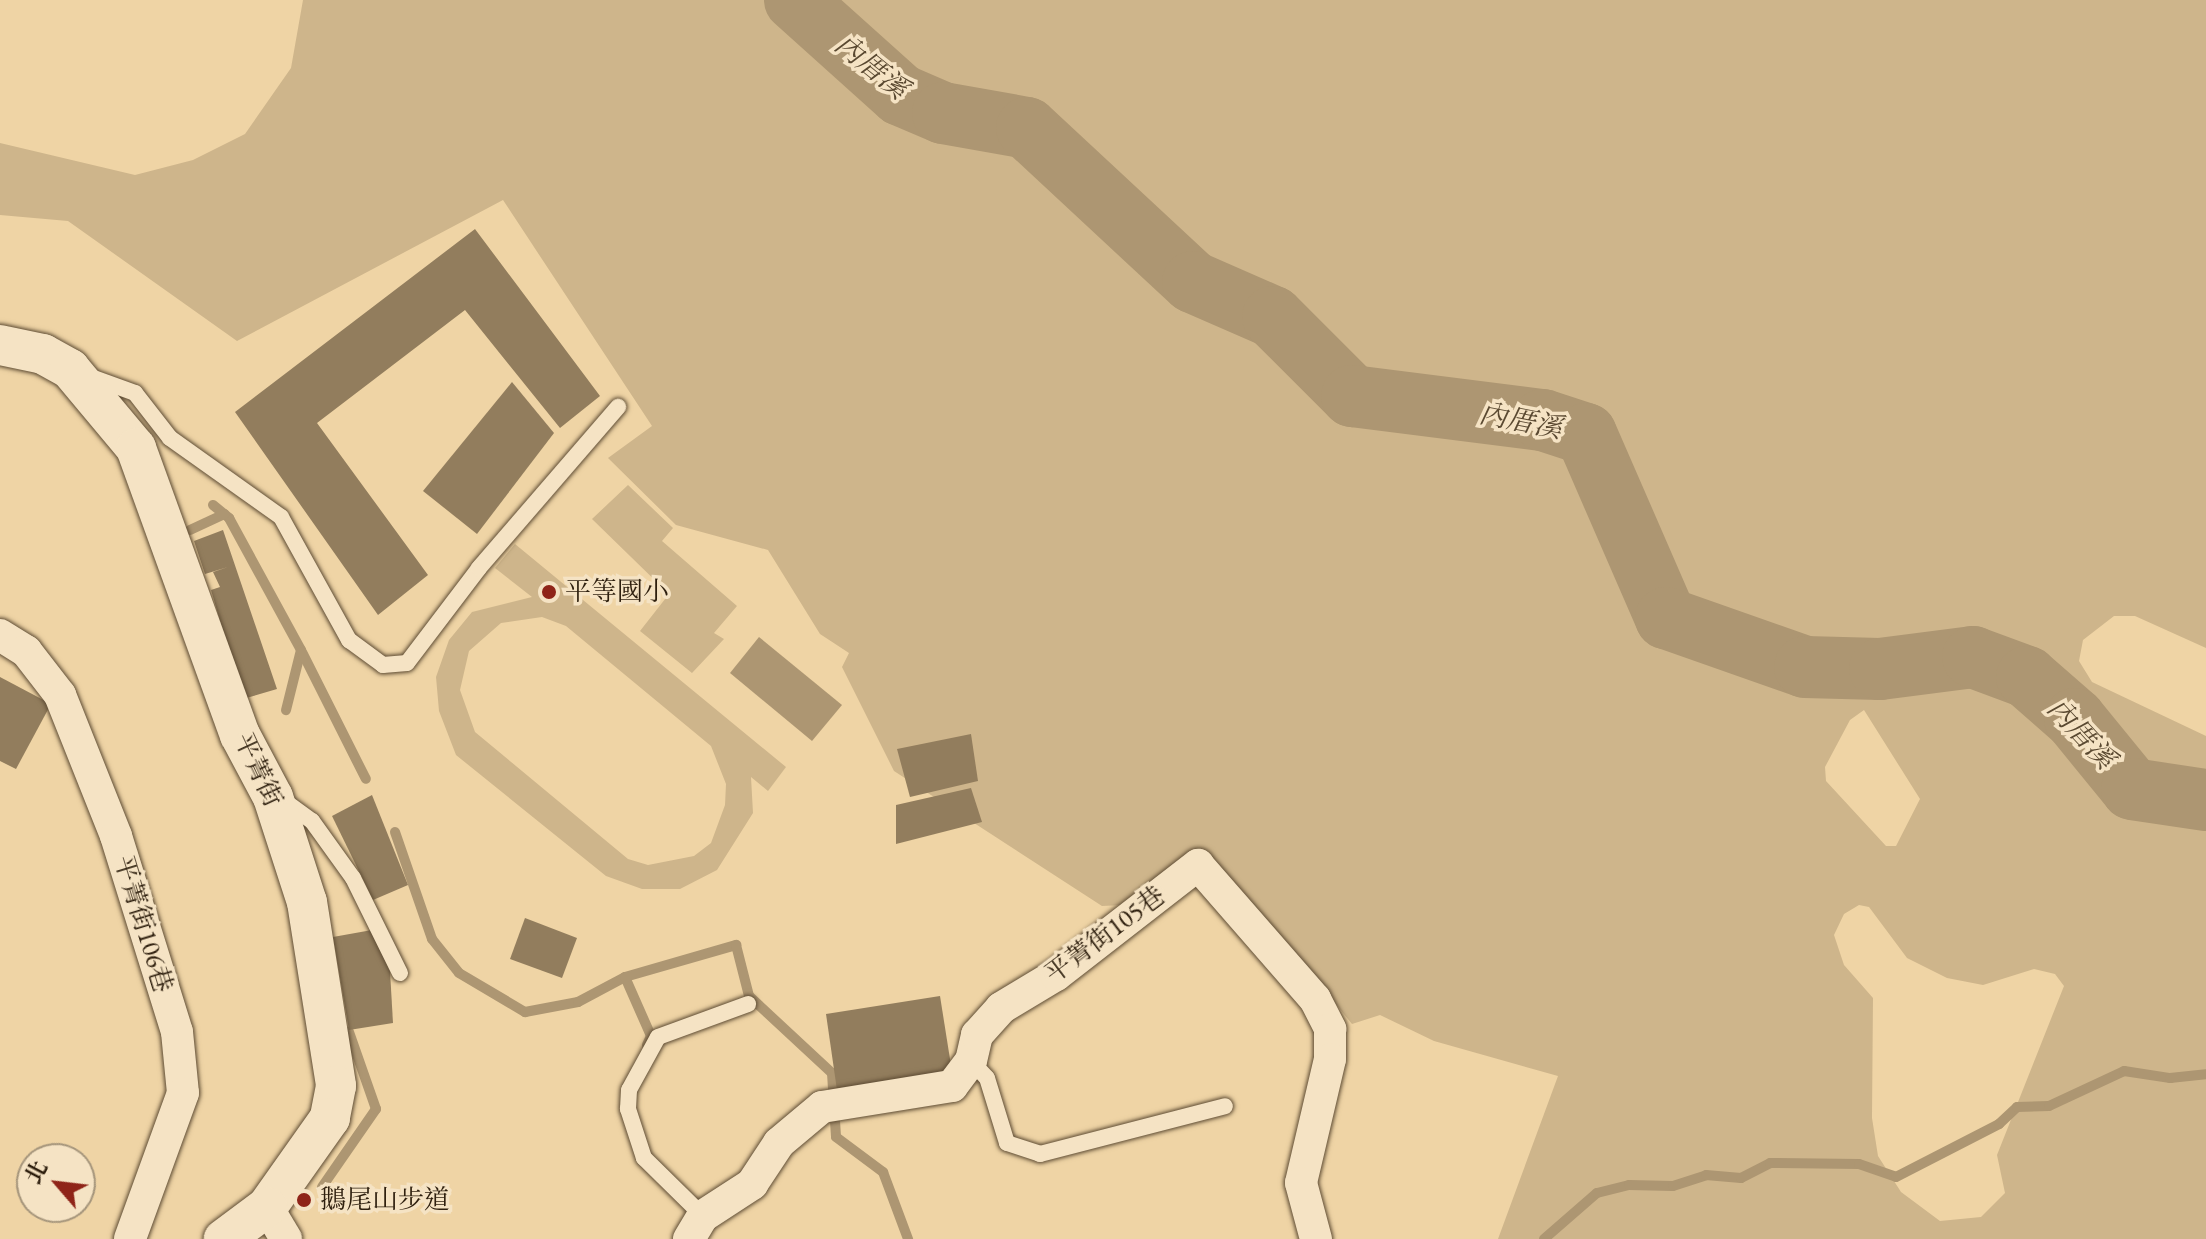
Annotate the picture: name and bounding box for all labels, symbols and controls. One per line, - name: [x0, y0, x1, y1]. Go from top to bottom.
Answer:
- water label: 內厝溪: [829, 27, 915, 105]
- water label: 內厝溪: [1477, 395, 1565, 445]
- place label: 平等國小: [565, 576, 669, 608]
- marker: 平等國小: [540, 583, 558, 601]
- water label: 內厝溪: [2041, 691, 2123, 775]
- street label: 平菁街: [227, 728, 289, 812]
- street label: 平菁街106巷: [107, 852, 179, 996]
- street label: 平菁街105巷: [1039, 880, 1171, 990]
- north arrow: [16, 1143, 96, 1223]
- text: 北: [18, 1156, 54, 1189]
- place label: 鵝尾山步道: [320, 1184, 450, 1216]
- marker: 鵝尾山步道: [295, 1191, 313, 1209]

